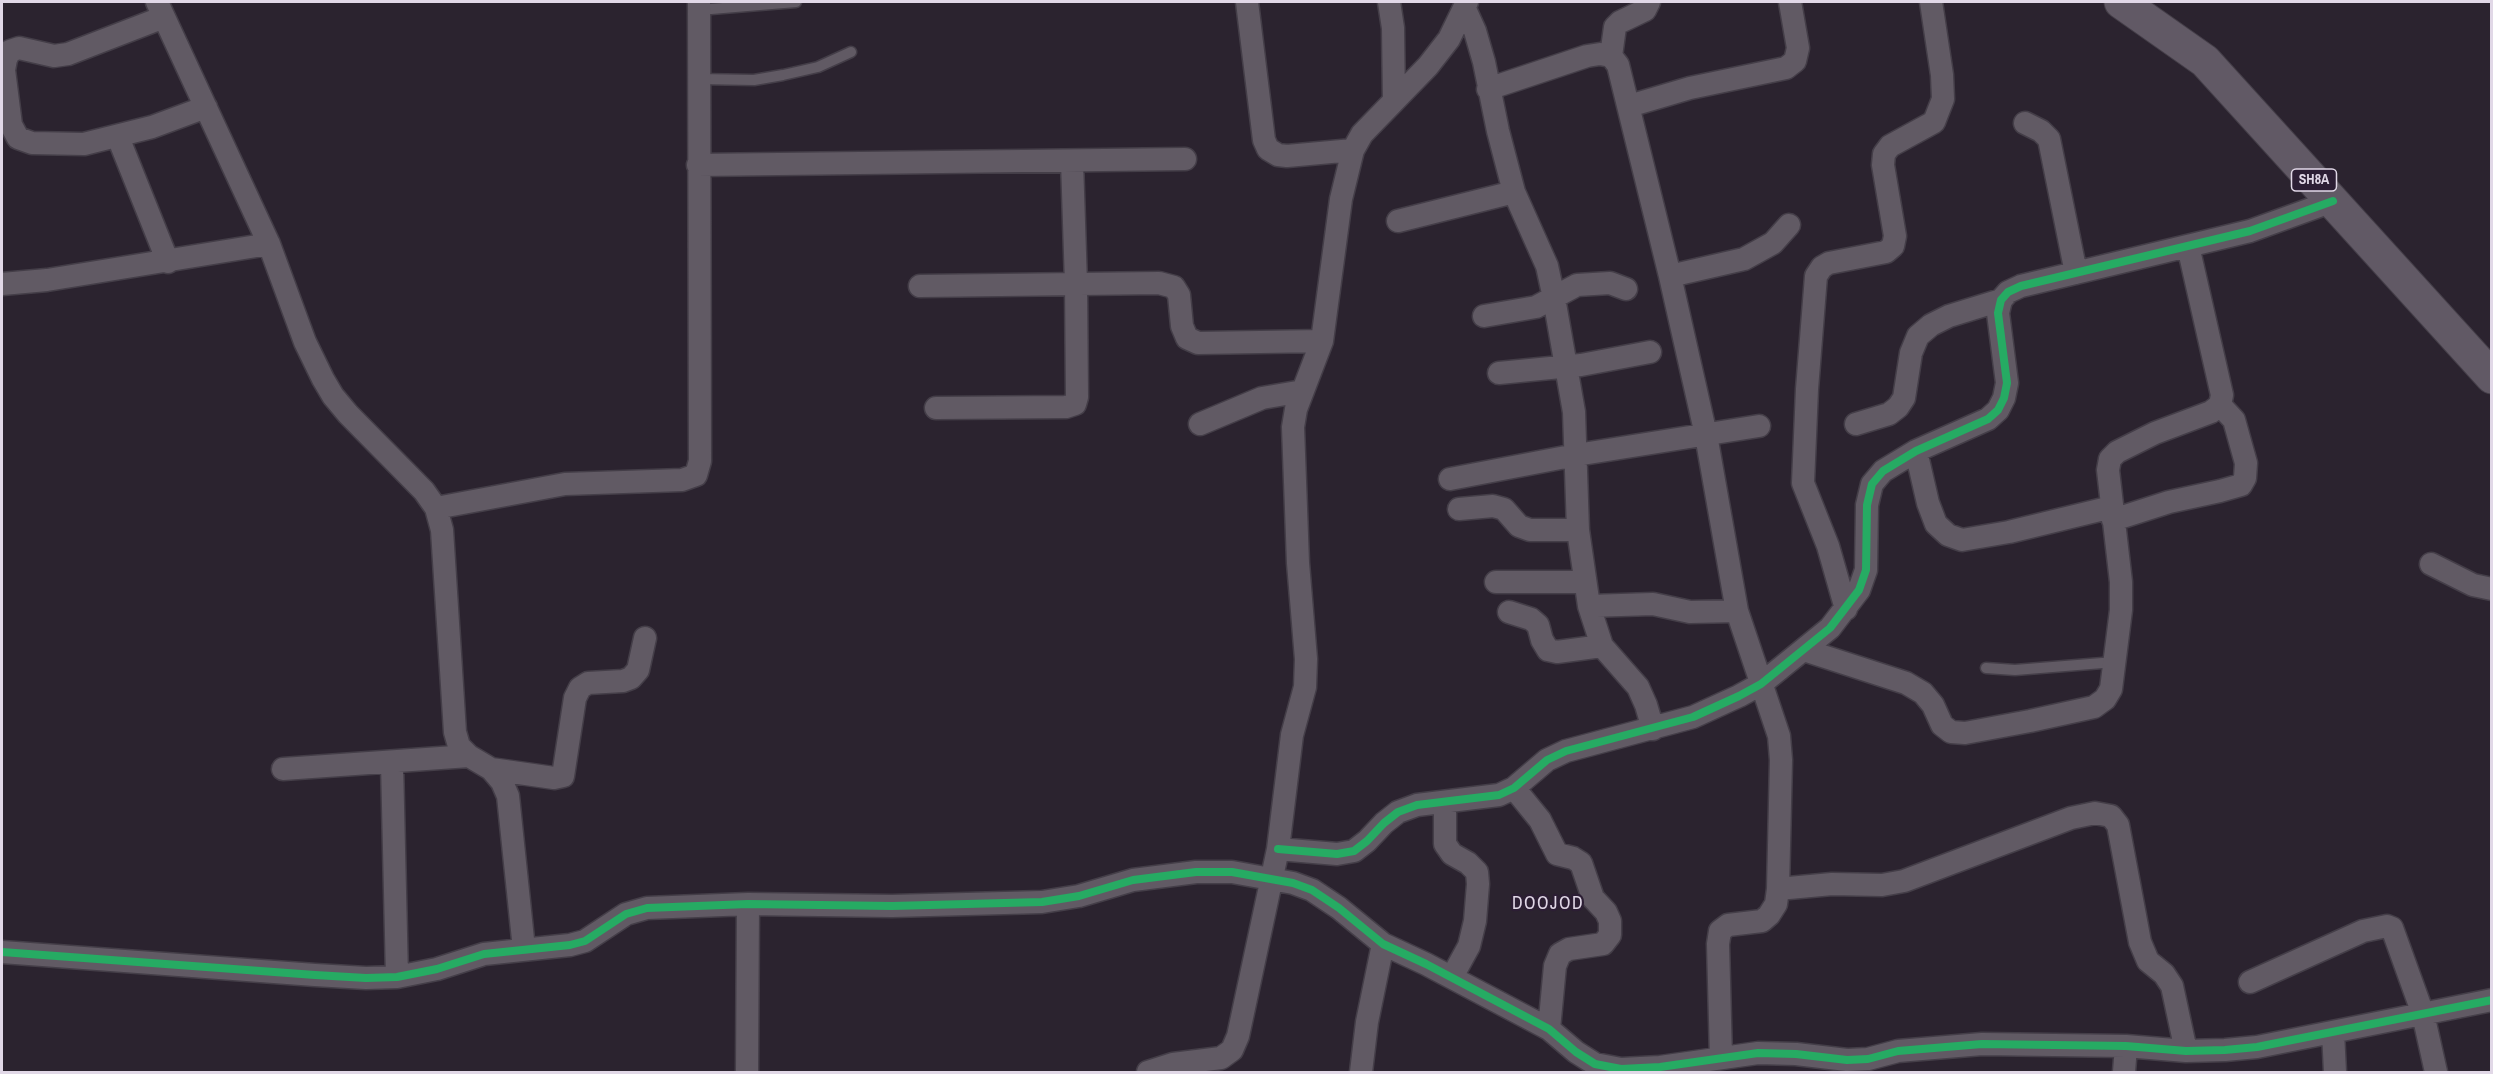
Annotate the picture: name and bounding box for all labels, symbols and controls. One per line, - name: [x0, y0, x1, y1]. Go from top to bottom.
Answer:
- road number: SH8A: [2292, 169, 2336, 191]
- district label: DOOJOD: [1512, 893, 1584, 915]

